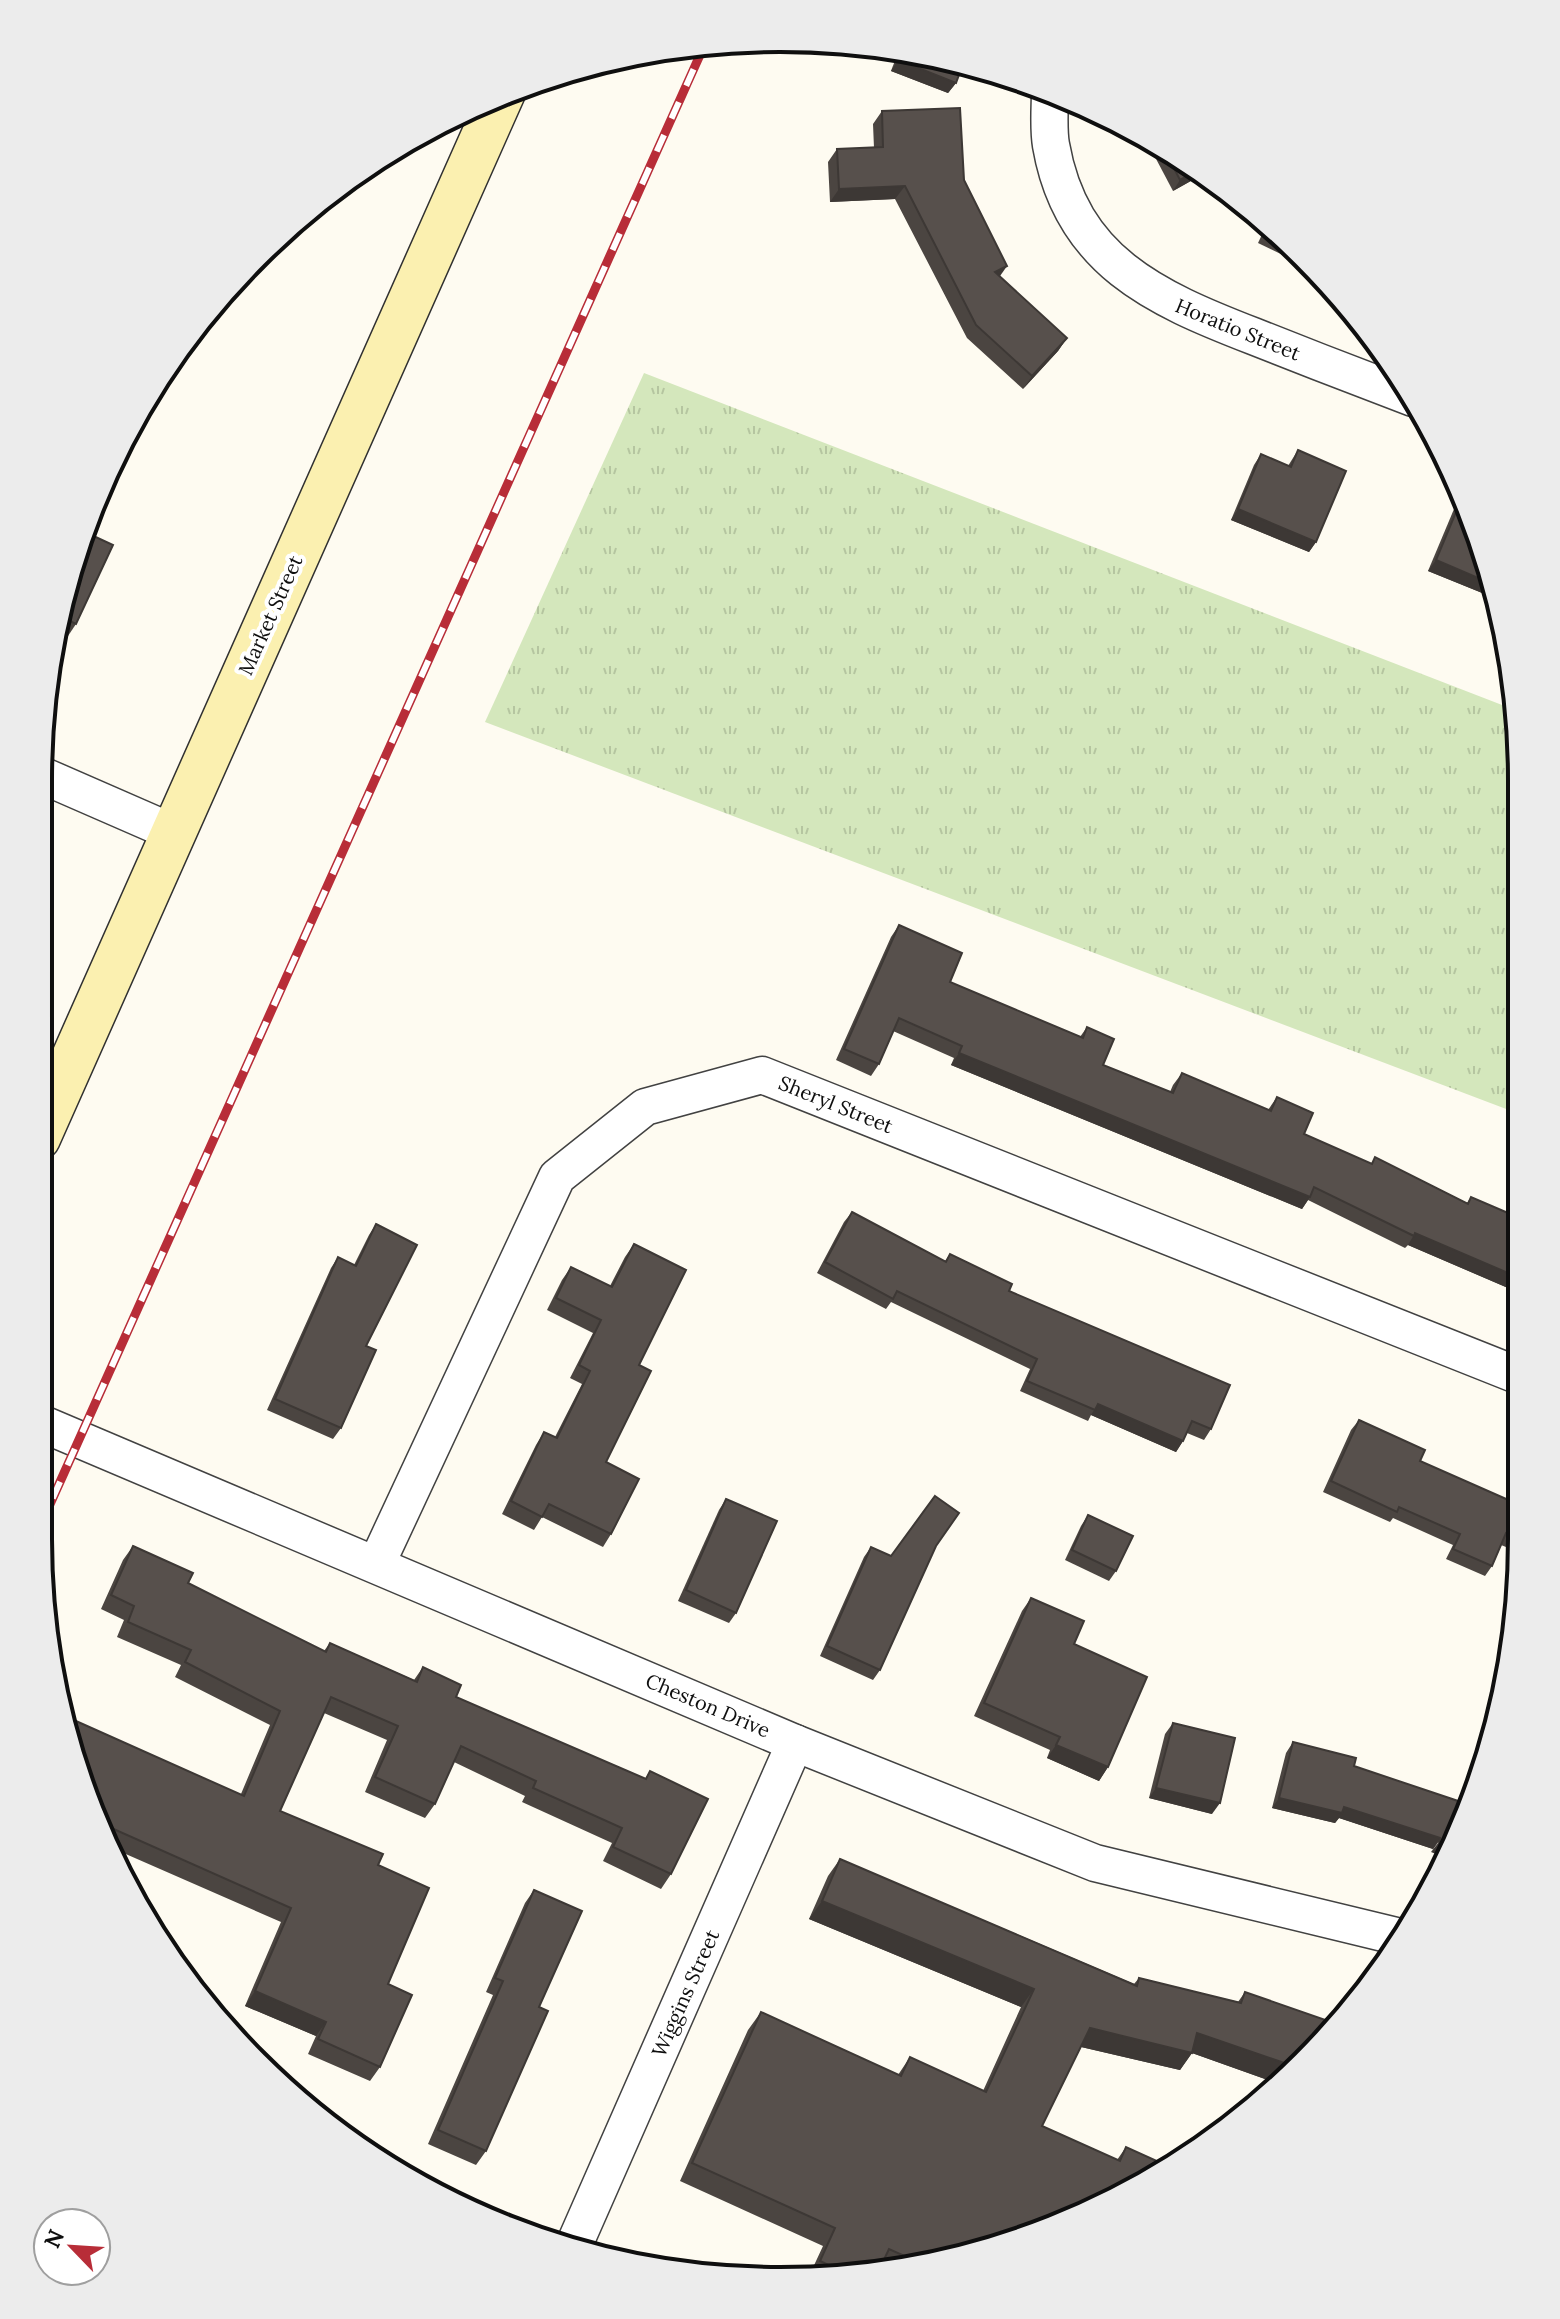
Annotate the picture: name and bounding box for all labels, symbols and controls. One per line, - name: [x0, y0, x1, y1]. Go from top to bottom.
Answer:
- street label: Horatio Street: [1172, 293, 1304, 366]
- street label: Market Street: [232, 551, 308, 679]
- street label: Sheryl Street: [775, 1070, 897, 1138]
- street label: Cheston Drive: [642, 1668, 774, 1743]
- street label: Wiggins Street: [646, 1925, 724, 2061]
- north arrow: [32, 2207, 112, 2287]
- text: N: [38, 2225, 70, 2252]

